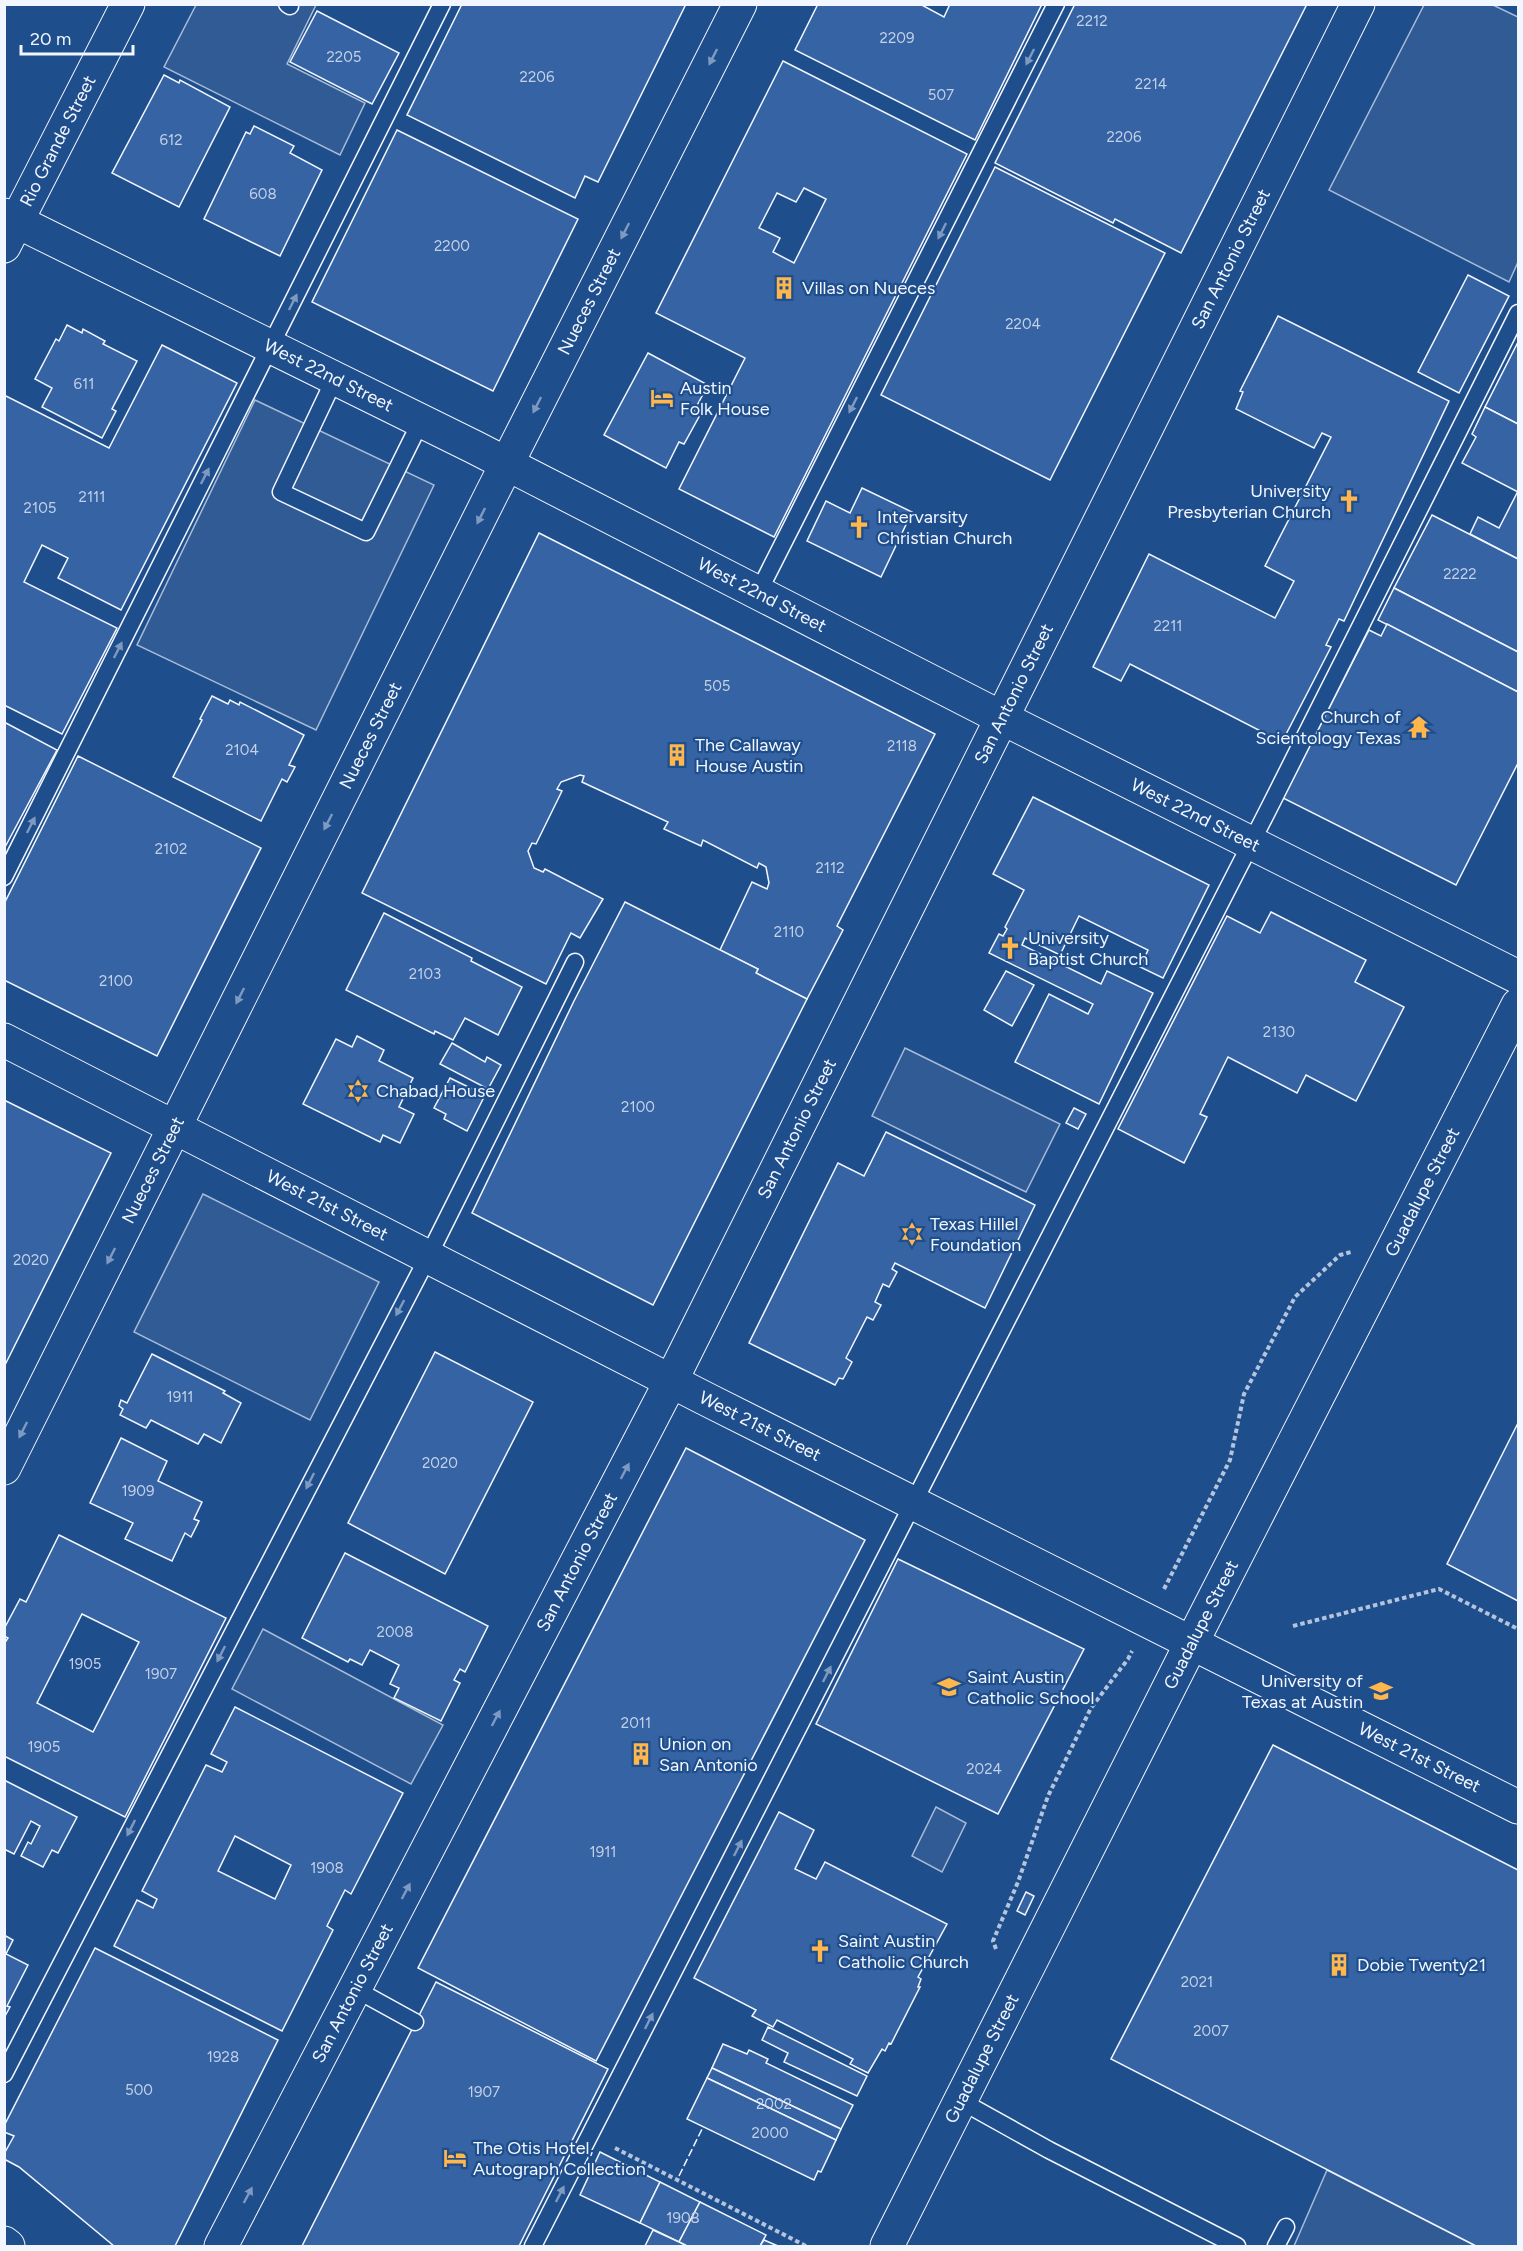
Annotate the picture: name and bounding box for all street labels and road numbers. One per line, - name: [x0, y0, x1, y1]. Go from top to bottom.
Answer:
- street label: Rio Grande Street: [15, 71, 101, 210]
- street label: San Antonio Street: [1187, 185, 1275, 333]
- street label: Nueces Street: [553, 244, 625, 359]
- street label: West 22nd Street: [260, 334, 397, 417]
- street label: West 22nd Street: [694, 553, 830, 637]
- street label: San Antonio Street: [970, 620, 1058, 768]
- street label: Nueces Street: [335, 678, 407, 793]
- street label: West 22nd Street: [1127, 773, 1264, 857]
- street label: San Antonio Street: [753, 1055, 841, 1202]
- street label: Nueces Street: [117, 1113, 189, 1227]
- street label: Guadalupe Street: [1380, 1124, 1464, 1260]
- street label: West 21st Street: [263, 1165, 392, 1246]
- street label: West 21st Street: [695, 1386, 825, 1466]
- street label: San Antonio Street: [532, 1489, 622, 1635]
- street label: Guadalupe Street: [1159, 1556, 1243, 1693]
- street label: West 21st Street: [1355, 1718, 1484, 1797]
- street label: San Antonio Street: [307, 1920, 398, 2066]
- street label: Guadalupe Street: [940, 1990, 1024, 2127]

